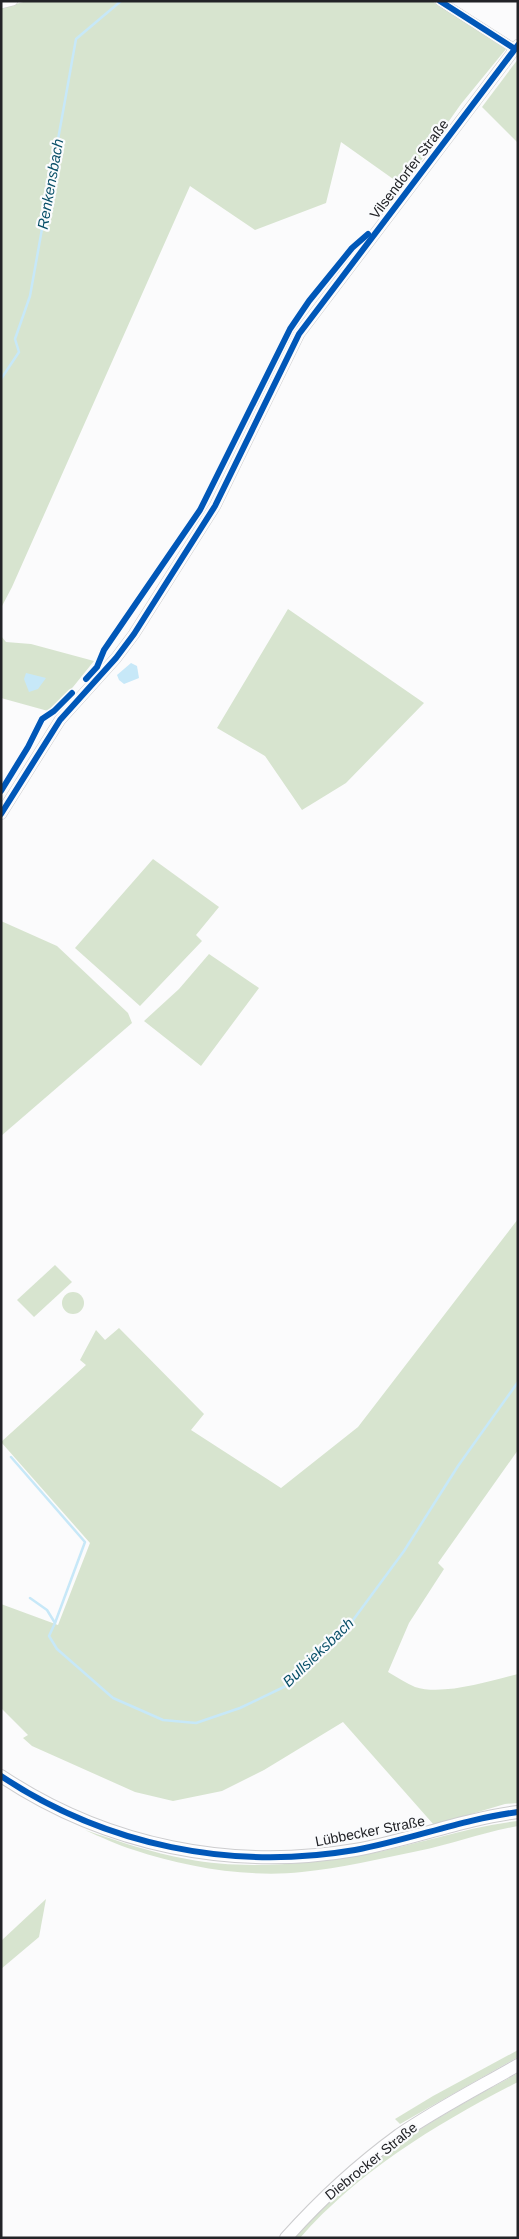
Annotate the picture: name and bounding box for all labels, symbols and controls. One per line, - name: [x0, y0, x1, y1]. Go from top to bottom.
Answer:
- street label: Vilsendorfer Straße: [366, 116, 452, 222]
- water label: Renkensbach: [34, 137, 66, 231]
- water label: Bullsieksbach: [279, 1614, 357, 1690]
- street label: Lübbecker Straße: [314, 1812, 426, 1849]
- street label: Diebrocker Straße: [322, 2119, 420, 2203]

